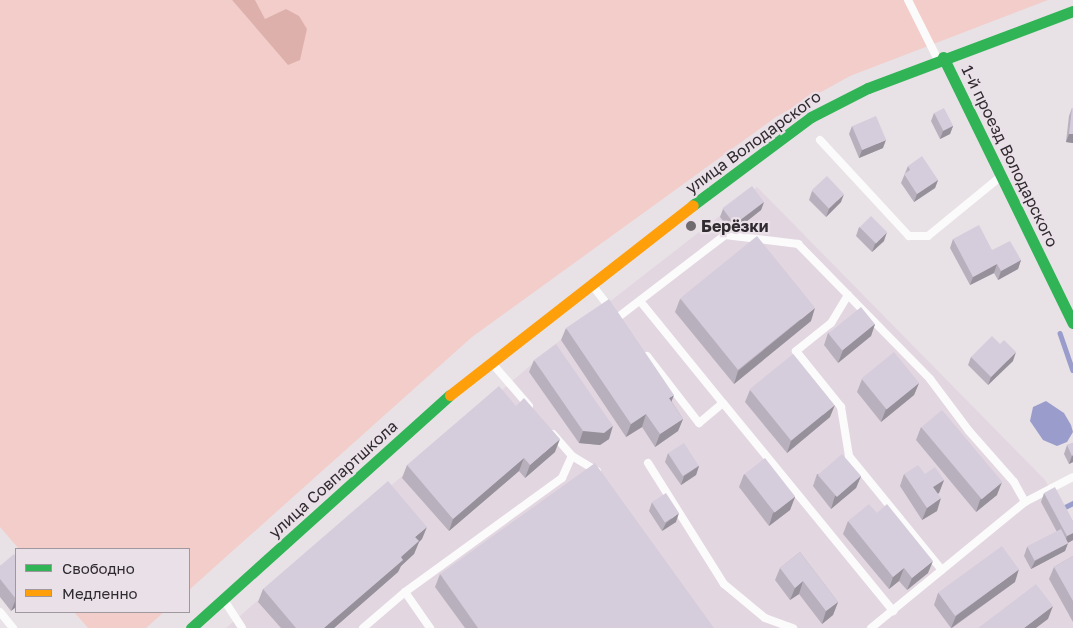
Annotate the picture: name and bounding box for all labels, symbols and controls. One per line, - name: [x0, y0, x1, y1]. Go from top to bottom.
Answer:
- street label: 1-й проезд Володарского: [958, 62, 1062, 250]
- street label: улица Володарского: [682, 86, 824, 198]
- place label: Берёзки: [701, 216, 769, 236]
- marker: Берёзки: [685, 220, 697, 232]
- street label: улица Совпартшкола: [265, 416, 401, 542]
- legend: [15, 548, 190, 613]
- text: Свободно: [62, 559, 135, 577]
- text: Медленно: [62, 584, 138, 602]

